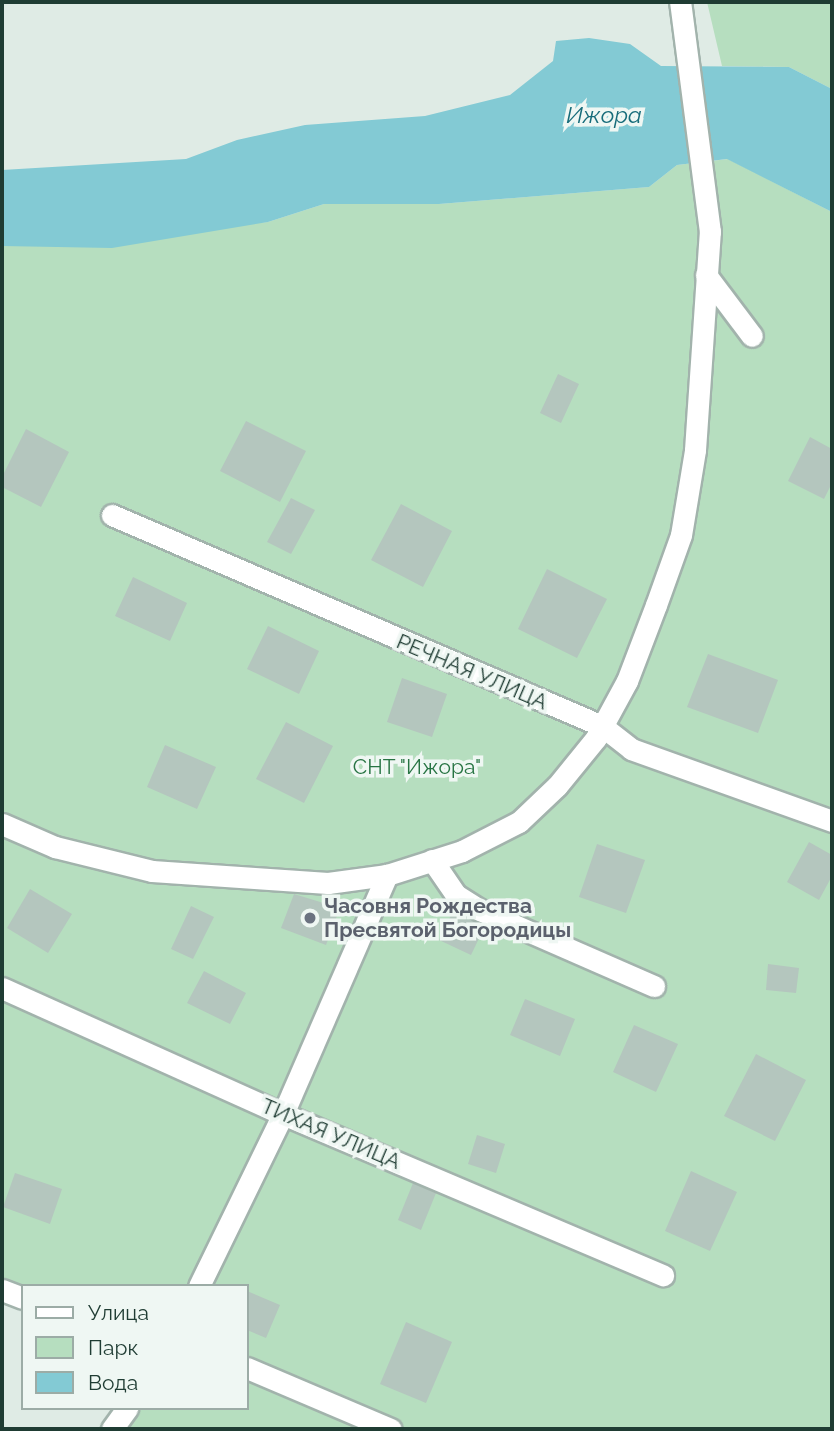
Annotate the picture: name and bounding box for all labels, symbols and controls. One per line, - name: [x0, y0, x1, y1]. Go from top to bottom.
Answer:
- water label: Ижора: [566, 101, 642, 129]
- street label: РЕЧНАЯ УЛИЦА: [393, 629, 551, 715]
- park label: СНТ "Ижора": [352, 754, 482, 780]
- place label: Часовня Рождества Пресвятой Богородицы: [324, 893, 571, 943]
- marker: Часовня Рождества Пресвятой Богородицы: [302, 910, 318, 926]
- street label: ТИХАЯ УЛИЦА: [258, 1093, 404, 1175]
- legend: [21, 1284, 248, 1410]
- text: Улица: [88, 1300, 149, 1325]
- text: Парк: [88, 1335, 138, 1360]
- text: Вода: [88, 1370, 138, 1395]

